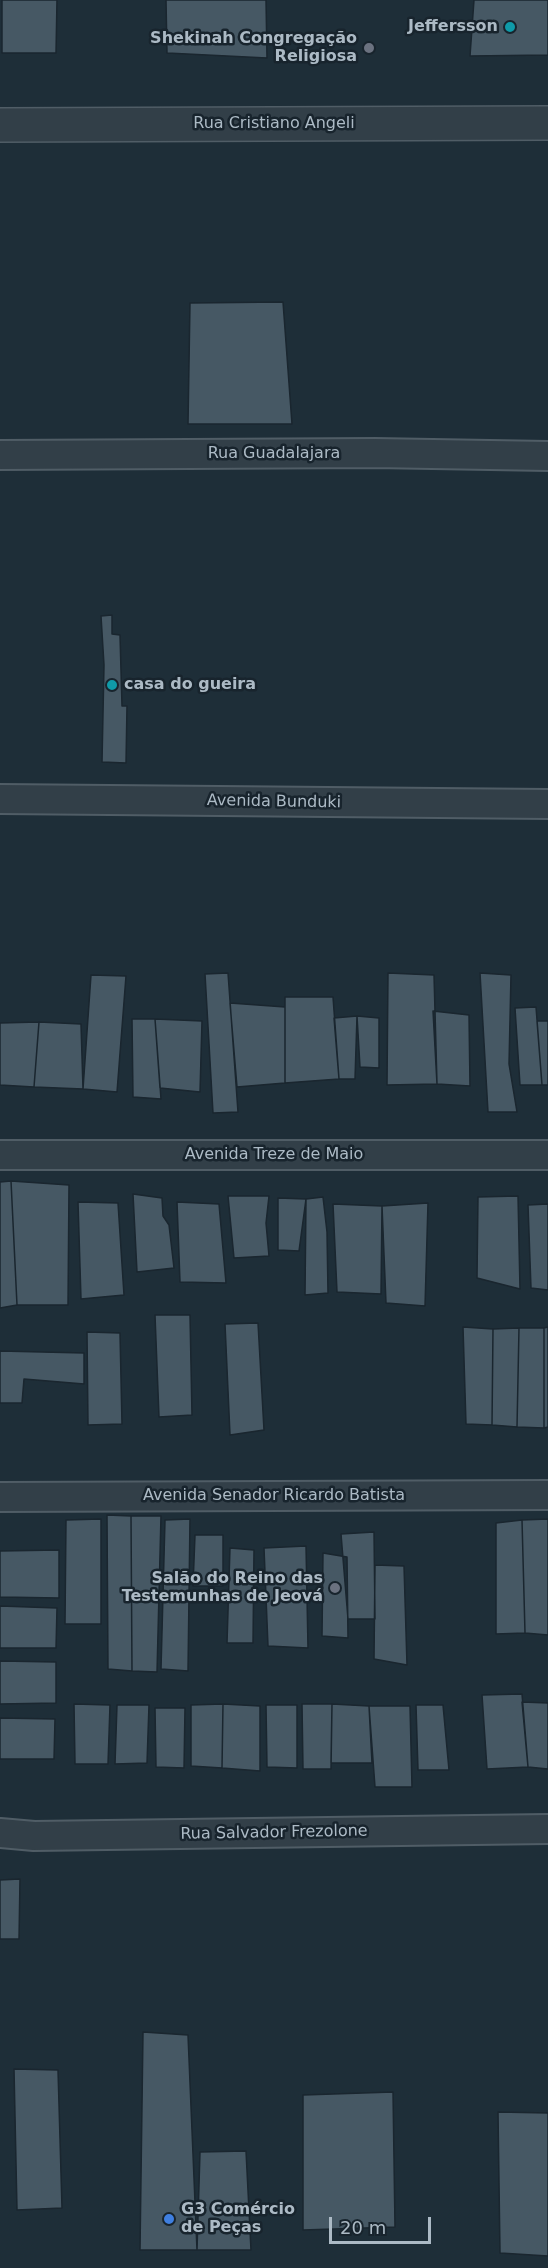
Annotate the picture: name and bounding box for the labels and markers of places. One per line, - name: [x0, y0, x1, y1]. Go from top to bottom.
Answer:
- place label: Jeffersson: [408, 17, 498, 37]
- marker: Jeffersson: [503, 20, 517, 34]
- place label: Shekinah Congregação Religiosa: [150, 29, 357, 67]
- marker: Shekinah Congregação Religiosa: [362, 41, 376, 55]
- place label: casa do gueira: [124, 675, 256, 695]
- marker: casa do gueira: [105, 678, 119, 692]
- place label: Salão do Reino das Testemunhas de Jeová: [122, 1569, 323, 1607]
- marker: Salão do Reino das Testemunhas de Jeová: [328, 1581, 342, 1595]
- place label: G3 Comércio de Peças: [181, 2200, 295, 2238]
- marker: G3 Comércio de Peças: [162, 2212, 176, 2226]

